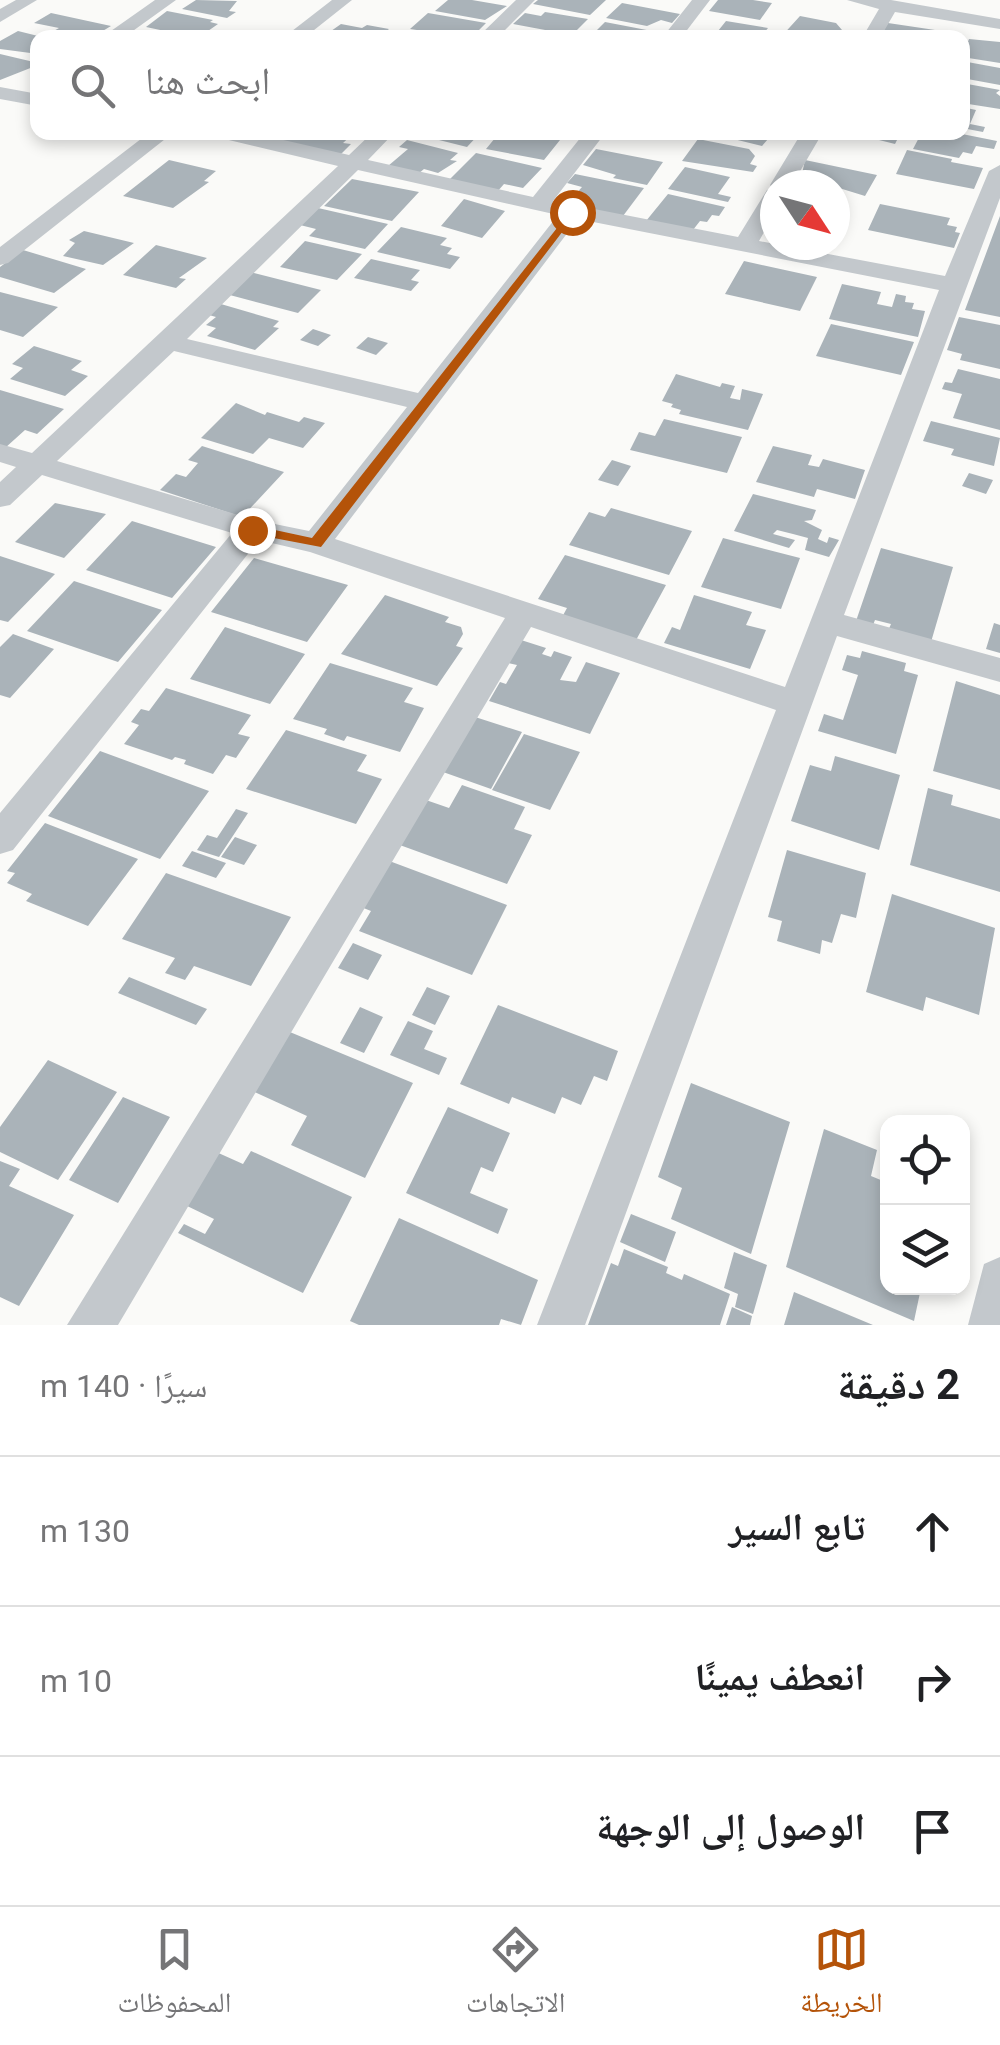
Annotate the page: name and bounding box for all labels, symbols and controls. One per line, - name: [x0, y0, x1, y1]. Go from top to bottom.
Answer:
- search box: [30, 30, 970, 140]
- icon: search: [65, 58, 120, 113]
- text: ابحث هنا: [145, 59, 270, 103]
- north arrow: [760, 170, 850, 260]
- route start: [550, 190, 596, 236]
- route end: [230, 508, 276, 554]
- map controls: [880, 1115, 970, 1295]
- button: locate: [880, 1115, 970, 1205]
- button: layers: [880, 1205, 970, 1295]
- text: 2 دقيقة: [837, 1360, 960, 1409]
- text: سيرًا · 140 m: [40, 1367, 207, 1405]
- icon: ahead: [905, 1504, 960, 1559]
- text: تابع السير: [729, 1505, 865, 1549]
- text: 130 m: [40, 1512, 130, 1550]
- icon: right: [905, 1654, 960, 1709]
- text: انعطف يمينًا: [694, 1655, 865, 1699]
- text: 10 m: [40, 1662, 112, 1700]
- icon: arrive: [905, 1804, 960, 1859]
- text: الوصول إلى الوجهة: [596, 1805, 865, 1849]
- tab: المحفوظات: [117, 1922, 231, 2030]
- tab: الاتجاهات: [466, 1922, 565, 2030]
- tab: الخريطة: [800, 1922, 883, 2030]

